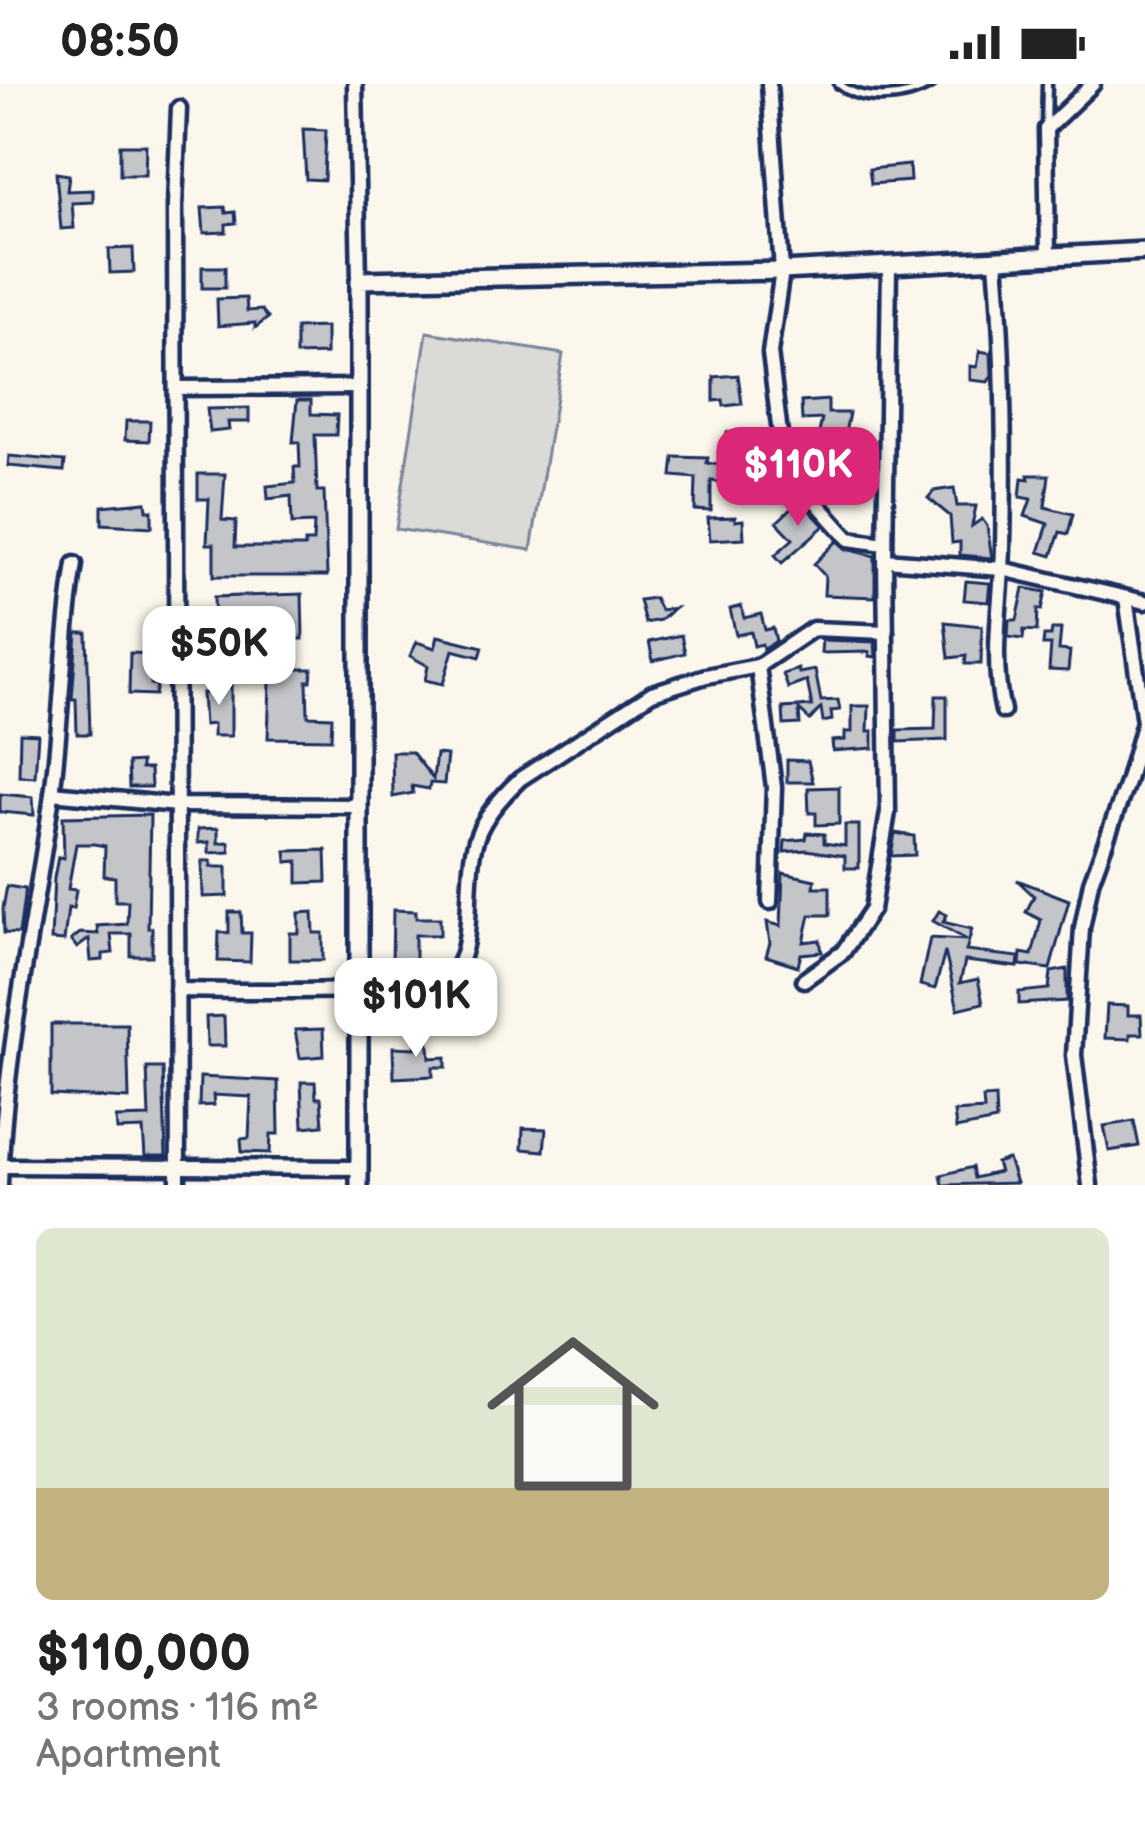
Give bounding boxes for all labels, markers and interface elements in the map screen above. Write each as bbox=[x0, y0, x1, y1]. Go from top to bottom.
text: 08:50 bbox=[60, 15, 180, 70]
pin: $110K bbox=[714, 427, 882, 529]
text: $110K bbox=[743, 442, 853, 489]
pin: $50K bbox=[148, 606, 290, 708]
text: $50K bbox=[169, 621, 269, 668]
pin: $101K bbox=[332, 958, 500, 1060]
text: $101K bbox=[361, 973, 471, 1020]
icon: home bbox=[465, 1306, 681, 1522]
text: $110,000 bbox=[36, 1624, 251, 1685]
text: 3 rooms · 116 m² bbox=[36, 1685, 319, 1732]
text: Apartment bbox=[36, 1732, 220, 1779]

